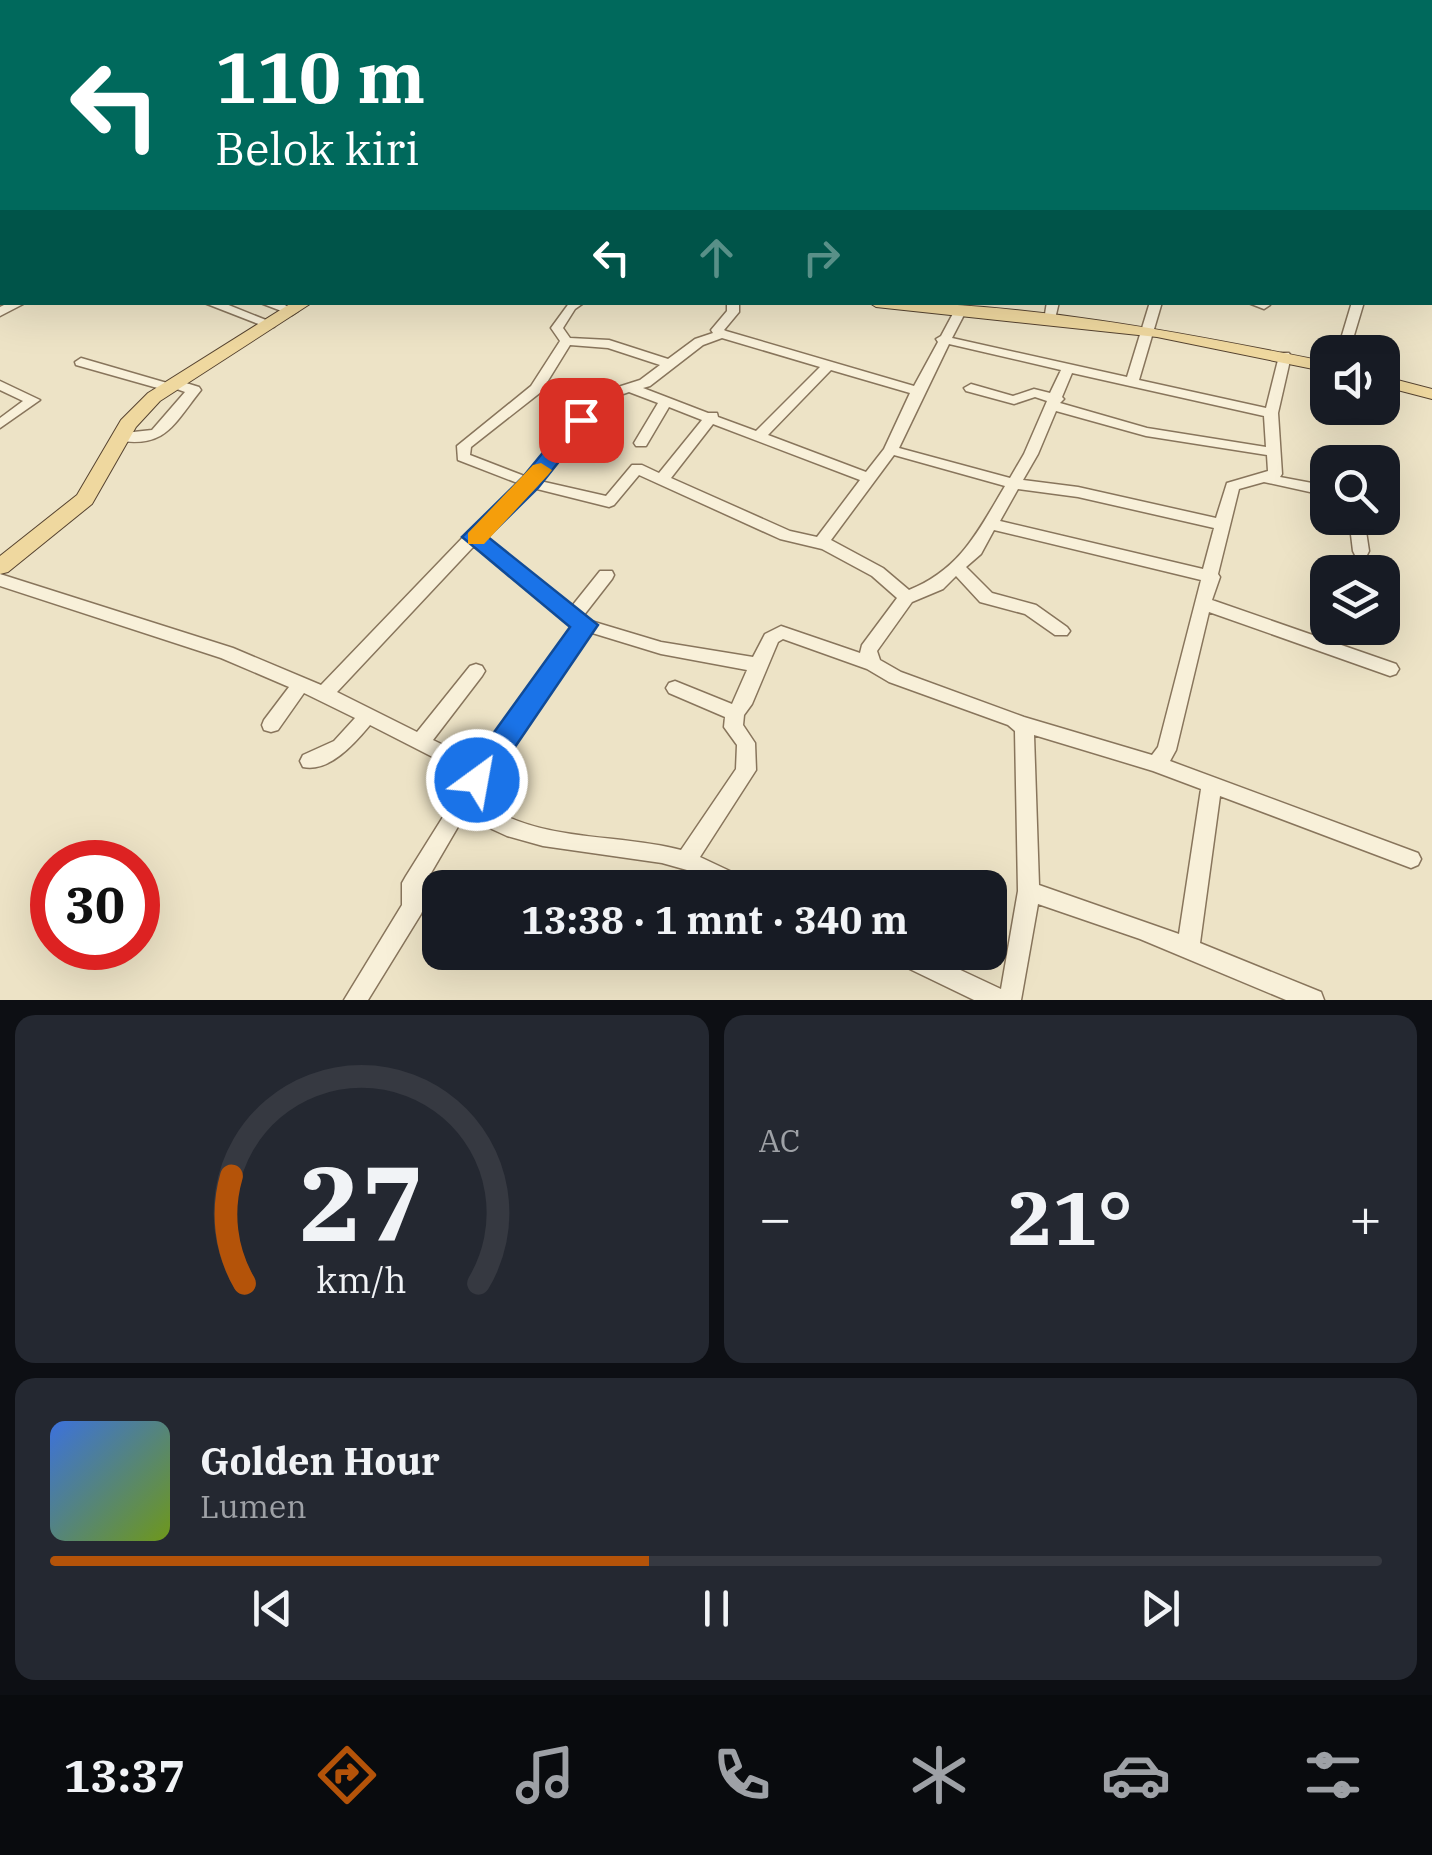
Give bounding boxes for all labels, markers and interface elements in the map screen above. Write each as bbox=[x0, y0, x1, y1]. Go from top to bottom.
text: 110 m bbox=[215, 31, 425, 122]
icon: left bbox=[50, 40, 180, 170]
text: Belok kiri bbox=[215, 119, 419, 177]
icon: left bbox=[584, 230, 639, 285]
icon: ahead bbox=[689, 230, 744, 285]
icon: right bbox=[794, 230, 849, 285]
map controls bbox=[1310, 335, 1400, 645]
button: sound bbox=[1310, 335, 1400, 425]
pin bbox=[539, 378, 624, 463]
icon: arrive bbox=[554, 393, 609, 448]
button: search bbox=[1310, 445, 1400, 535]
button: layers bbox=[1310, 555, 1400, 645]
position arrow bbox=[425, 728, 529, 832]
speed limit sign: 30 bbox=[30, 840, 160, 970]
text: 13:38 · 1 mnt · 340 m bbox=[521, 895, 908, 944]
text: AC bbox=[759, 1119, 800, 1161]
text: 27 bbox=[299, 1134, 424, 1270]
text: 21° bbox=[1008, 1168, 1133, 1266]
text: − bbox=[759, 1182, 792, 1253]
text: + bbox=[1349, 1182, 1382, 1253]
text: km/h bbox=[317, 1256, 407, 1303]
text: Golden Hour bbox=[200, 1436, 440, 1485]
text: Lumen bbox=[200, 1485, 307, 1527]
icon: previous bbox=[245, 1581, 300, 1636]
icon: pause bbox=[689, 1581, 744, 1636]
icon: next bbox=[1133, 1581, 1188, 1636]
icon: directions bbox=[312, 1740, 382, 1810]
icon: music bbox=[510, 1740, 580, 1810]
icon: phone bbox=[707, 1740, 777, 1810]
icon: climate bbox=[904, 1740, 974, 1810]
icon: car bbox=[1101, 1740, 1171, 1810]
icon: filters bbox=[1298, 1740, 1368, 1810]
text: 13:37 bbox=[64, 1746, 185, 1804]

